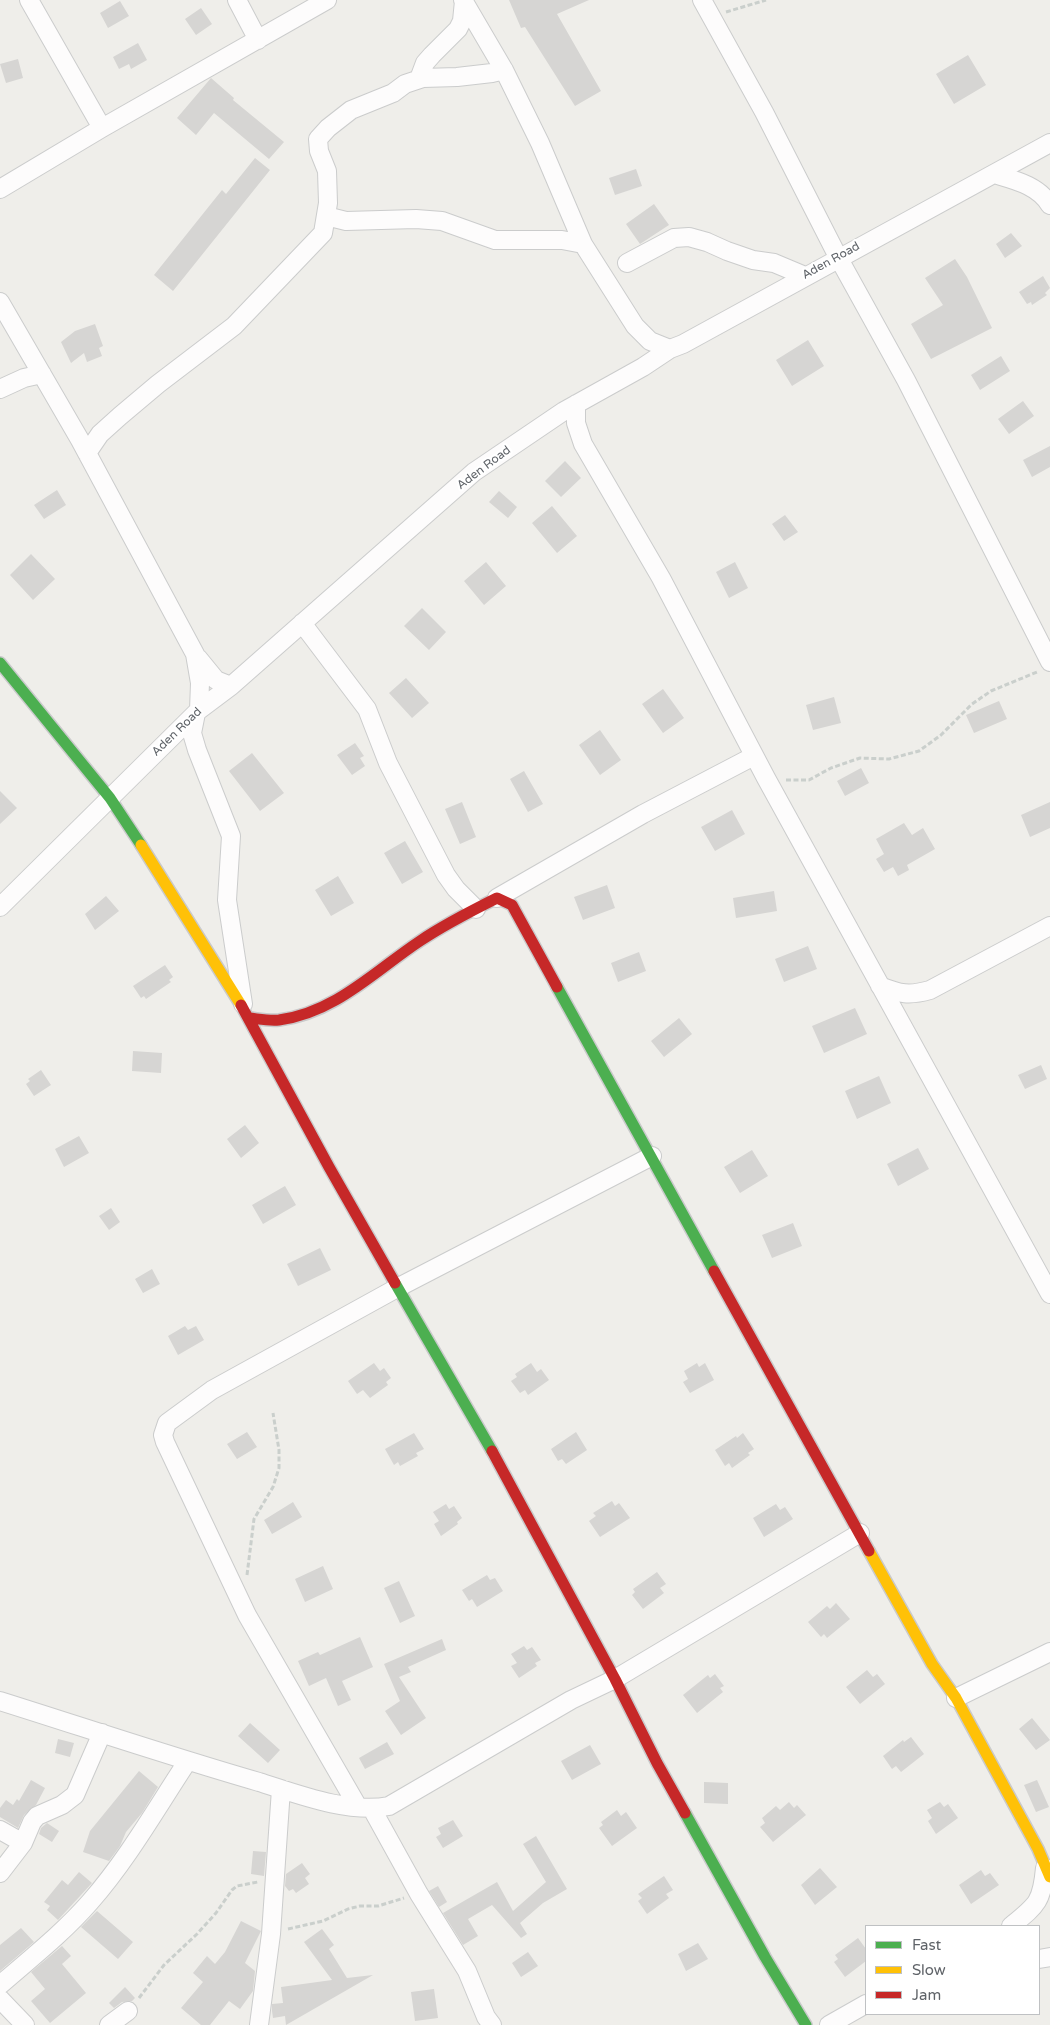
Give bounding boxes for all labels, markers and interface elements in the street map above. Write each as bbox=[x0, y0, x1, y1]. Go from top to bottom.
street label: Aden Road bbox=[800, 239, 862, 283]
street label: Aden Road bbox=[454, 443, 514, 493]
street label: Aden Road bbox=[149, 705, 205, 759]
legend bbox=[865, 1925, 1040, 2015]
text: Fast bbox=[912, 1936, 941, 1954]
text: Slow bbox=[912, 1961, 946, 1979]
text: Jam bbox=[912, 1986, 941, 2004]

